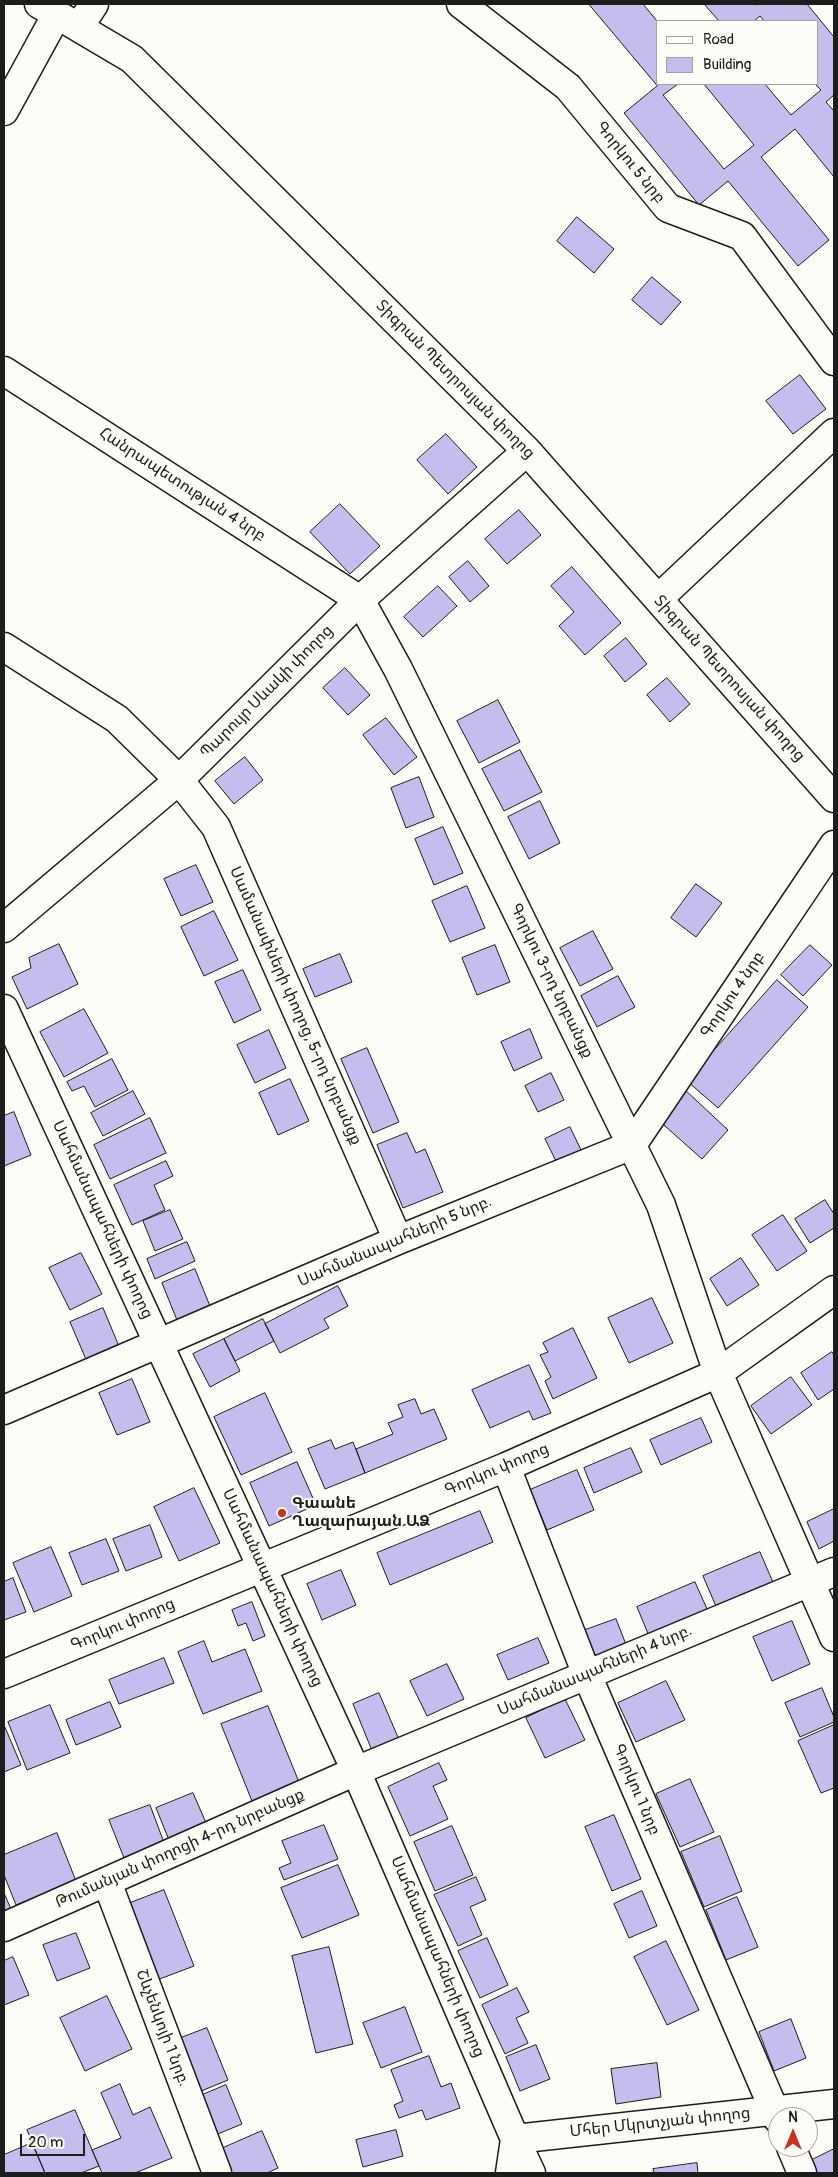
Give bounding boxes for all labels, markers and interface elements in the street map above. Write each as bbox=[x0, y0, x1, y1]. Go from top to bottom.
legend bbox=[656, 20, 818, 85]
text: Road bbox=[703, 30, 734, 49]
text: Building bbox=[703, 55, 751, 74]
street label: Գորկու 5 նրբ bbox=[591, 118, 669, 208]
street label: Տիգրան Պետրոսյան փողոց bbox=[372, 297, 538, 463]
street label: Հանրապետության 4 նրբ bbox=[95, 424, 269, 546]
street label: Տիգրան Պետրոսյան փողոց bbox=[649, 592, 809, 766]
street label: Պարույր Սևակի փողոց bbox=[196, 621, 338, 763]
street label: Սամանափների փողոց, 5-րդ նրբանցք bbox=[225, 864, 365, 1148]
street label: Գորկու 3-րդ նրբանցք bbox=[505, 900, 597, 1062]
street label: Գորկու 4 նրբ bbox=[697, 948, 769, 1042]
street label: Սահմանապահների փողոց bbox=[47, 1118, 157, 1322]
street label: Սահմանապահների 5 նրբ. bbox=[295, 1192, 495, 1292]
street label: Գորկու փողոց bbox=[442, 1439, 552, 1501]
street label: Սահմանապահների փողոց bbox=[217, 1486, 327, 1690]
place label: Գաանե Ղազարայան ԱՁ bbox=[292, 1494, 430, 1532]
marker: Գաանե Ղազարայան ԱՁ bbox=[276, 1507, 288, 1519]
street label: Գորկու փողոց bbox=[68, 1594, 178, 1656]
street label: Սահմանապահների 4 նրբ. bbox=[495, 1621, 695, 1721]
street label: Գորկու 1 նրբ bbox=[608, 1742, 664, 1838]
street label: Թումանյան փողոցի 4-րդ նրբանցք bbox=[52, 1785, 308, 1913]
street label: Սահմանապահների փողոց bbox=[386, 1853, 488, 2061]
street label: Շևչենկոյի 1 նրբ. bbox=[131, 1967, 193, 2089]
street label: Մհեր Մկրտչյան փողոց bbox=[569, 2104, 751, 2142]
north arrow bbox=[768, 2107, 818, 2157]
text: N bbox=[788, 2109, 798, 2126]
scale bar bbox=[22, 2124, 88, 2156]
text: 20 m bbox=[28, 2133, 63, 2152]

